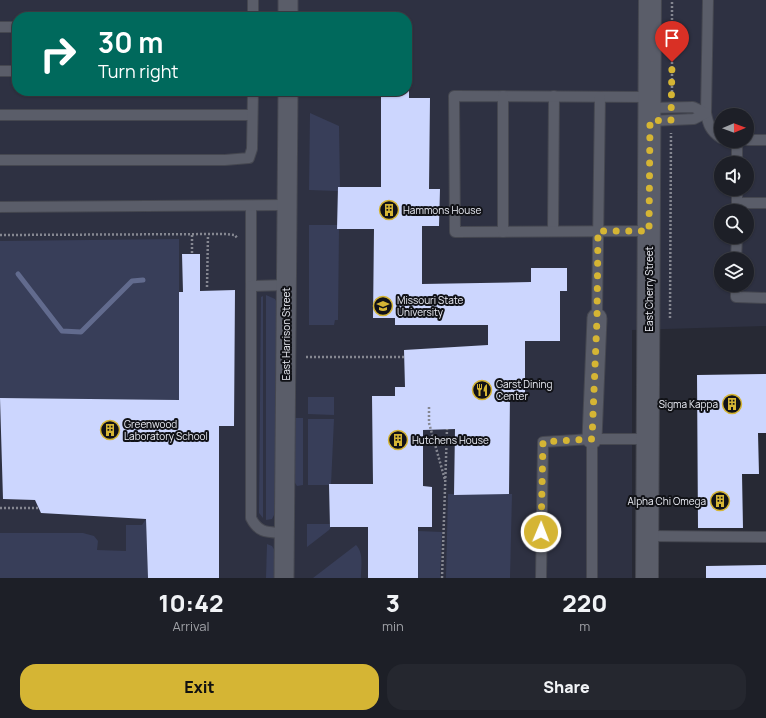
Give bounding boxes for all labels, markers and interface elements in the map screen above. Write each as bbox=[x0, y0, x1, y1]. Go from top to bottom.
pin bbox=[655, 21, 689, 62]
text: 30 m bbox=[98, 23, 163, 61]
icon: arrive bbox=[661, 27, 683, 49]
icon: right bbox=[32, 28, 84, 80]
text: Turn right bbox=[98, 59, 179, 83]
north arrow bbox=[714, 108, 754, 148]
map controls bbox=[714, 108, 754, 292]
button: sound bbox=[714, 156, 754, 196]
building icon: Hammons House bbox=[378, 199, 400, 221]
place label: Hammons House bbox=[403, 203, 481, 217]
button: search bbox=[714, 204, 754, 244]
street label: East Cherry Street bbox=[642, 246, 656, 332]
button: layers bbox=[714, 252, 754, 292]
street label: East Harrison Street bbox=[279, 288, 293, 380]
place label: Missouri State University bbox=[397, 293, 464, 319]
school or university icon: Missouri State University bbox=[372, 295, 394, 317]
place label: Garst Dining Center bbox=[496, 377, 553, 403]
restaurant icon: Garst Dining Center bbox=[471, 379, 493, 401]
building icon: Sigma Kappa bbox=[721, 393, 743, 415]
place label: Sigma Kappa bbox=[659, 397, 718, 411]
place label: Greenwood Laboratory School bbox=[124, 417, 208, 443]
building icon: Greenwood Laboratory School bbox=[99, 419, 121, 441]
building icon: Hutchens House bbox=[387, 429, 409, 451]
place label: Hutchens House bbox=[412, 433, 489, 447]
building icon: Alpha Chi Omega bbox=[709, 490, 731, 512]
place label: Alpha Chi Omega bbox=[627, 494, 706, 508]
position arrow bbox=[520, 511, 562, 553]
text: 10:42 bbox=[159, 586, 223, 619]
text: 3 bbox=[386, 586, 400, 619]
text: 220 bbox=[562, 586, 607, 619]
text: Arrival bbox=[172, 617, 210, 635]
text: min bbox=[382, 617, 404, 635]
text: m bbox=[579, 617, 590, 635]
button: Exit bbox=[20, 664, 379, 710]
button: Share bbox=[387, 664, 746, 710]

